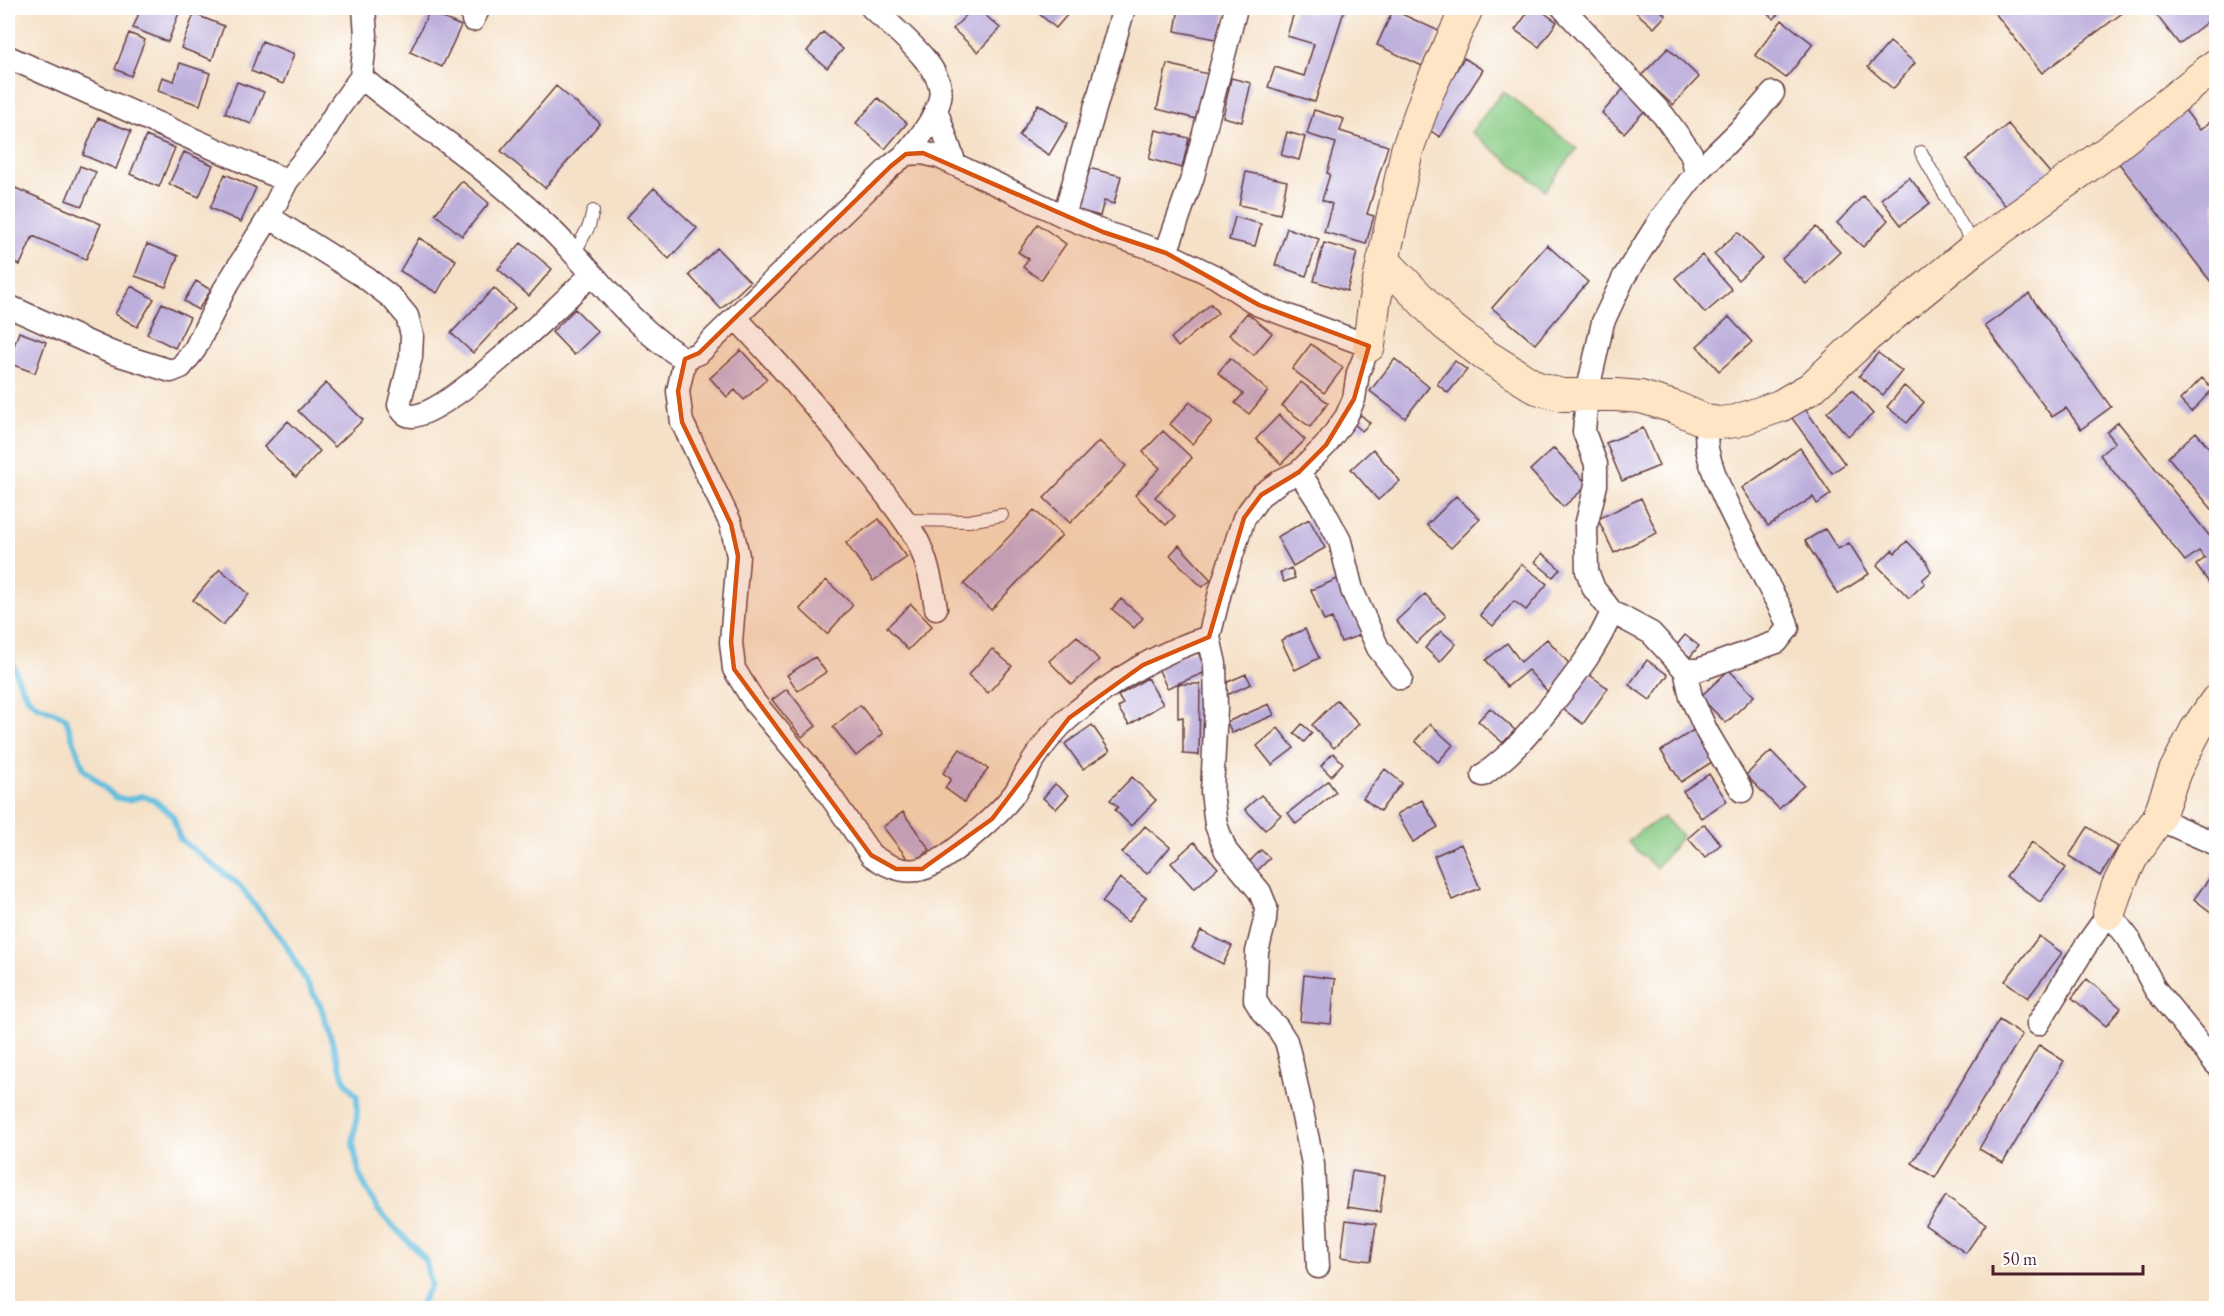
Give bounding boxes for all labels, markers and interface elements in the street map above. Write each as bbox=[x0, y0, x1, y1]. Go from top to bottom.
scale bar bbox=[1993, 1238, 2143, 1276]
text: 50 m bbox=[2002, 1247, 2037, 1270]

